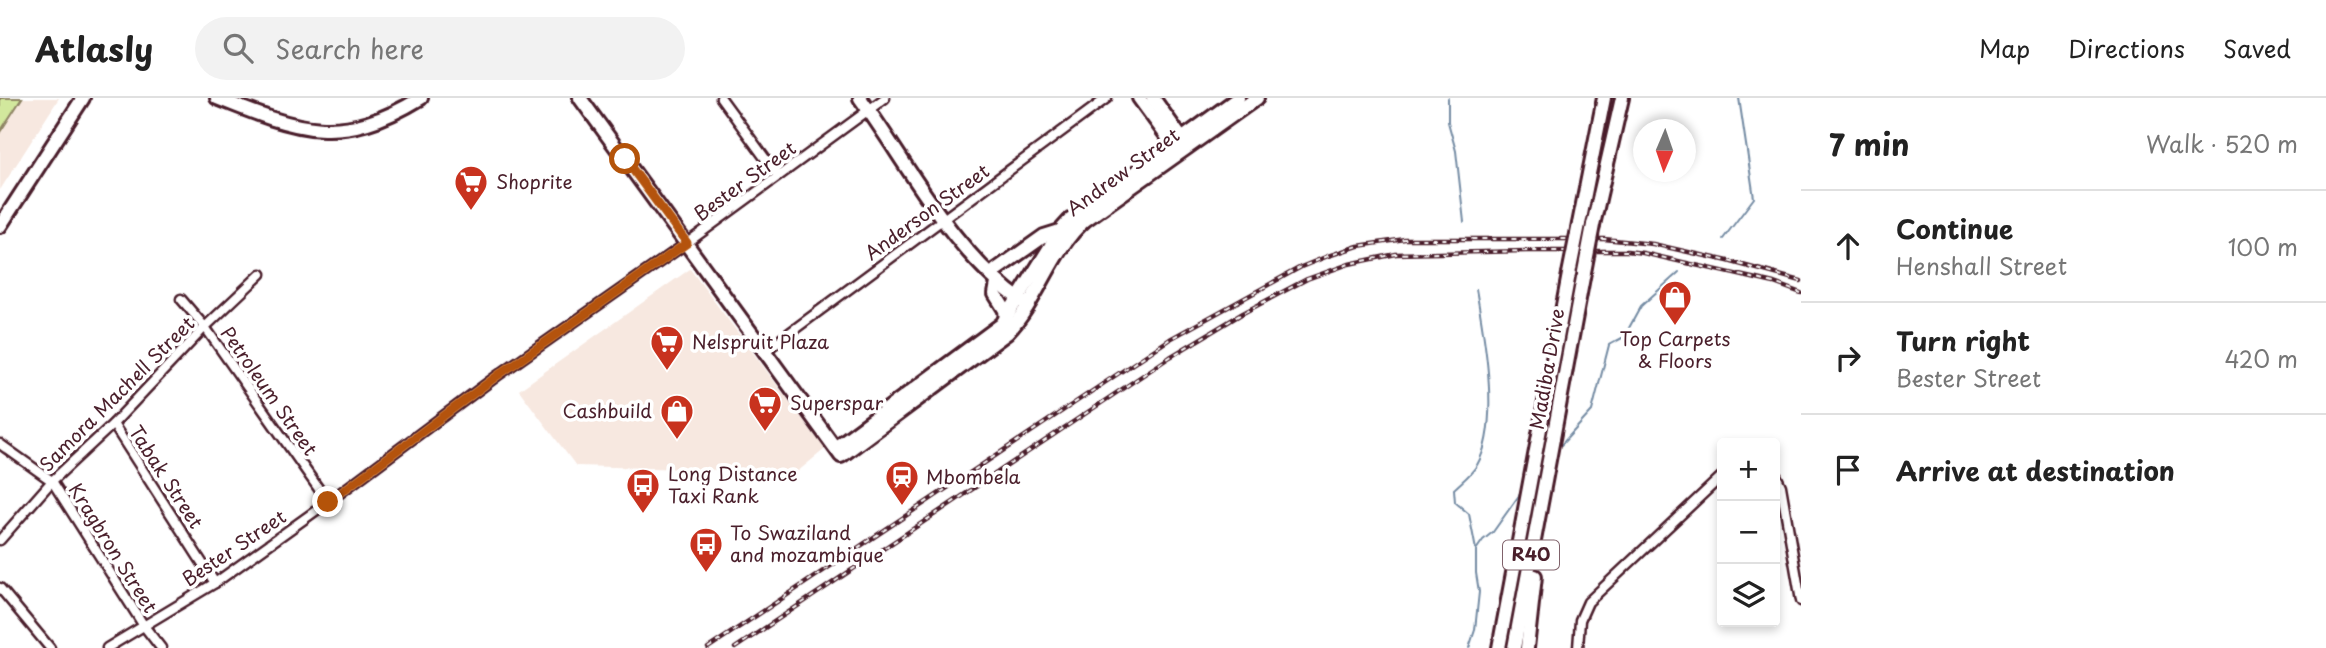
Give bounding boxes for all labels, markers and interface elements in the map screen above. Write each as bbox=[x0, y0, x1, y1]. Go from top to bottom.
search box bbox=[195, 17, 685, 80]
text: Atlasly bbox=[35, 23, 153, 73]
icon: search bbox=[219, 29, 257, 67]
text: Search here bbox=[275, 29, 424, 68]
text: Map bbox=[1979, 30, 2030, 66]
text: Directions bbox=[2068, 30, 2185, 66]
text: Saved bbox=[2223, 30, 2291, 66]
north arrow bbox=[1633, 119, 1696, 182]
street label: Andrew Street bbox=[1060, 120, 1185, 222]
text: 7 min bbox=[1829, 121, 1910, 166]
text: Walk · 520 m bbox=[2146, 126, 2298, 161]
street label: Bester Street bbox=[688, 134, 801, 227]
route start bbox=[609, 143, 640, 174]
street label: Anderson Street bbox=[858, 156, 995, 266]
supermarket icon: Shoprite bbox=[452, 163, 490, 212]
place label: Shoprite bbox=[496, 167, 573, 195]
text: Continue bbox=[1896, 209, 2013, 248]
icon: ahead bbox=[1829, 227, 1867, 265]
text: 100 m bbox=[2228, 229, 2298, 264]
text: Henshall Street bbox=[1896, 248, 2067, 283]
shop icon: Top Carpets & Floors bbox=[1656, 278, 1694, 327]
street label: Madiba Drive bbox=[1522, 306, 1570, 432]
street label: Samora Machell Street bbox=[32, 309, 200, 477]
street label: Petroleum Street bbox=[215, 320, 325, 461]
text: Turn right bbox=[1896, 321, 2030, 360]
supermarket icon: Nelspruit Plaza bbox=[648, 323, 686, 372]
place label: Top Carpets & Floors bbox=[1619, 324, 1731, 374]
place label: Nelspruit Plaza bbox=[692, 327, 829, 355]
icon: right bbox=[1829, 339, 1867, 377]
text: 420 m bbox=[2224, 341, 2298, 376]
text: Bester Street bbox=[1896, 360, 2041, 395]
supermarket icon: Superspar bbox=[746, 384, 784, 433]
place label: Superspar bbox=[790, 388, 883, 416]
shop icon: Cashbuild bbox=[658, 392, 696, 441]
place label: Cashbuild bbox=[563, 396, 652, 424]
street label: Tabak Street bbox=[123, 419, 211, 534]
map controls bbox=[1717, 438, 1780, 627]
button: + bbox=[1717, 438, 1780, 501]
icon: arrive bbox=[1829, 451, 1867, 489]
text: Arrive at destination bbox=[1896, 451, 2175, 490]
station icon: Mbombela bbox=[883, 458, 921, 507]
place label: Long Distance Taxi Rank bbox=[668, 459, 798, 509]
place label: Mbombela bbox=[926, 462, 1021, 490]
bus stop icon: Long Distance Taxi Rank bbox=[624, 466, 662, 515]
street label: Kragbron Street bbox=[63, 477, 165, 618]
route end bbox=[312, 486, 343, 517]
button: − bbox=[1717, 501, 1780, 564]
street label: Bester Street bbox=[176, 502, 291, 592]
place label: To Swaziland and mozambique bbox=[730, 518, 884, 568]
bus stop icon: To Swaziland and mozambique bbox=[687, 525, 725, 574]
road number: R40 bbox=[1503, 541, 1559, 570]
button: layers bbox=[1717, 564, 1780, 627]

